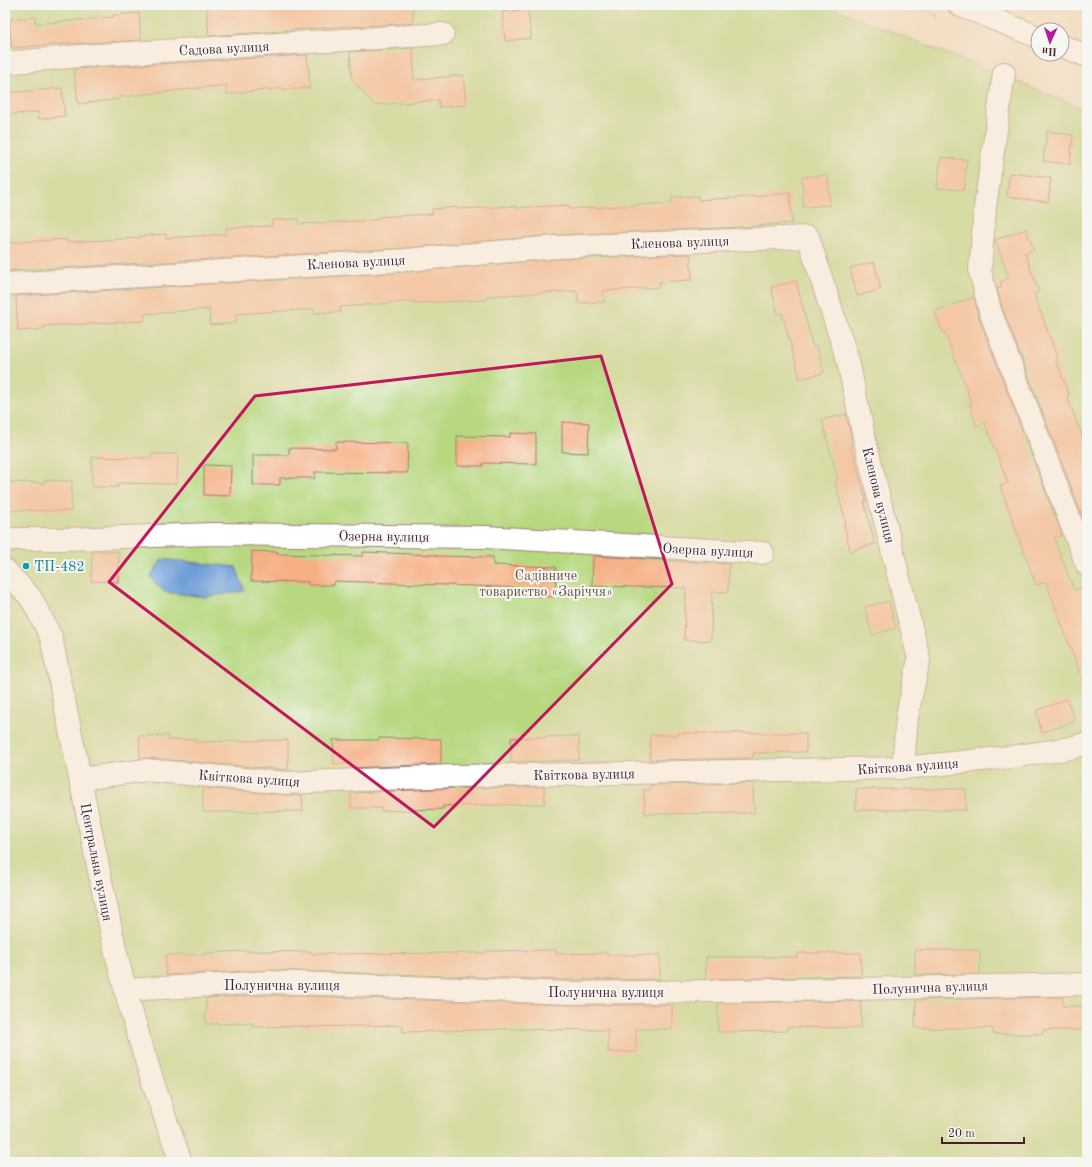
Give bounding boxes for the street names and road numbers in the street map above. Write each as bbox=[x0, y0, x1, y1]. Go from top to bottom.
street label: Садова вулиця bbox=[178, 40, 270, 58]
street label: Кленова вулиця bbox=[630, 234, 730, 252]
street label: Кленова вулиця bbox=[306, 253, 406, 273]
street label: Кленова вулиця bbox=[859, 446, 897, 545]
street label: Озерна вулиця bbox=[338, 529, 430, 545]
street label: Озерна вулиця bbox=[662, 542, 754, 560]
street label: Квіткова вулиця bbox=[857, 756, 959, 778]
street label: Квіткова вулиця bbox=[533, 767, 635, 783]
street label: Квіткова вулиця bbox=[198, 768, 300, 790]
street label: Центральна вулиця bbox=[78, 802, 114, 923]
street label: Полунична вулиця bbox=[224, 979, 340, 993]
street label: Полунична вулиця bbox=[872, 979, 988, 997]
street label: Полунична вулиця bbox=[548, 986, 664, 1000]

